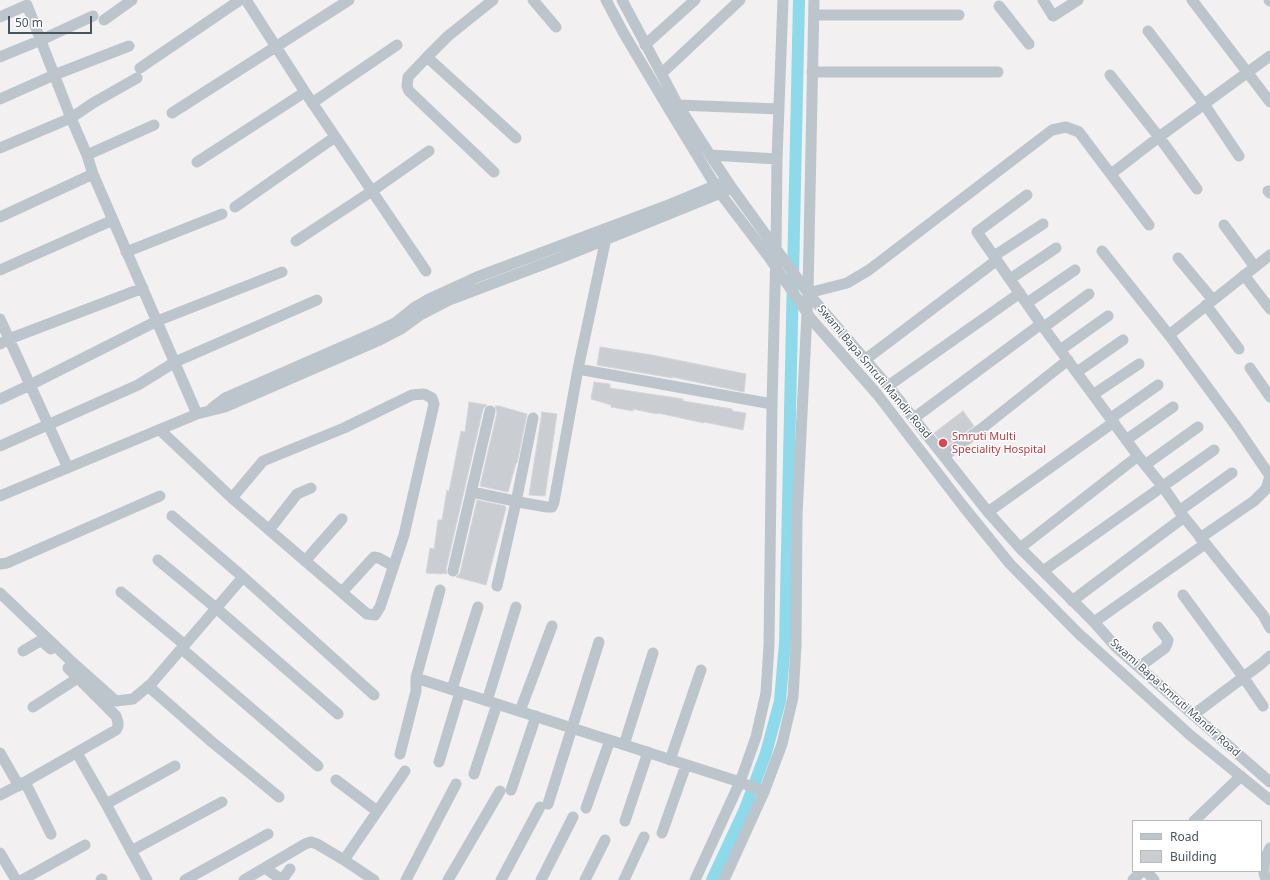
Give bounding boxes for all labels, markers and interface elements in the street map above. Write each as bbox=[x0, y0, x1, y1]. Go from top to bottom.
scale bar bbox=[10, 8, 94, 34]
text: 50 m bbox=[15, 14, 43, 31]
street label: Swami Bapa Smruti Mandir Road bbox=[814, 303, 934, 441]
place label: Smruti Multi Speciality Hospital bbox=[952, 430, 1046, 456]
marker: Smruti Multi Speciality Hospital bbox=[937, 437, 949, 449]
street label: Swami Bapa Smruti Mandir Road bbox=[1108, 636, 1242, 760]
legend bbox=[1132, 820, 1262, 872]
text: Road bbox=[1170, 828, 1199, 845]
text: Building bbox=[1170, 848, 1217, 865]

